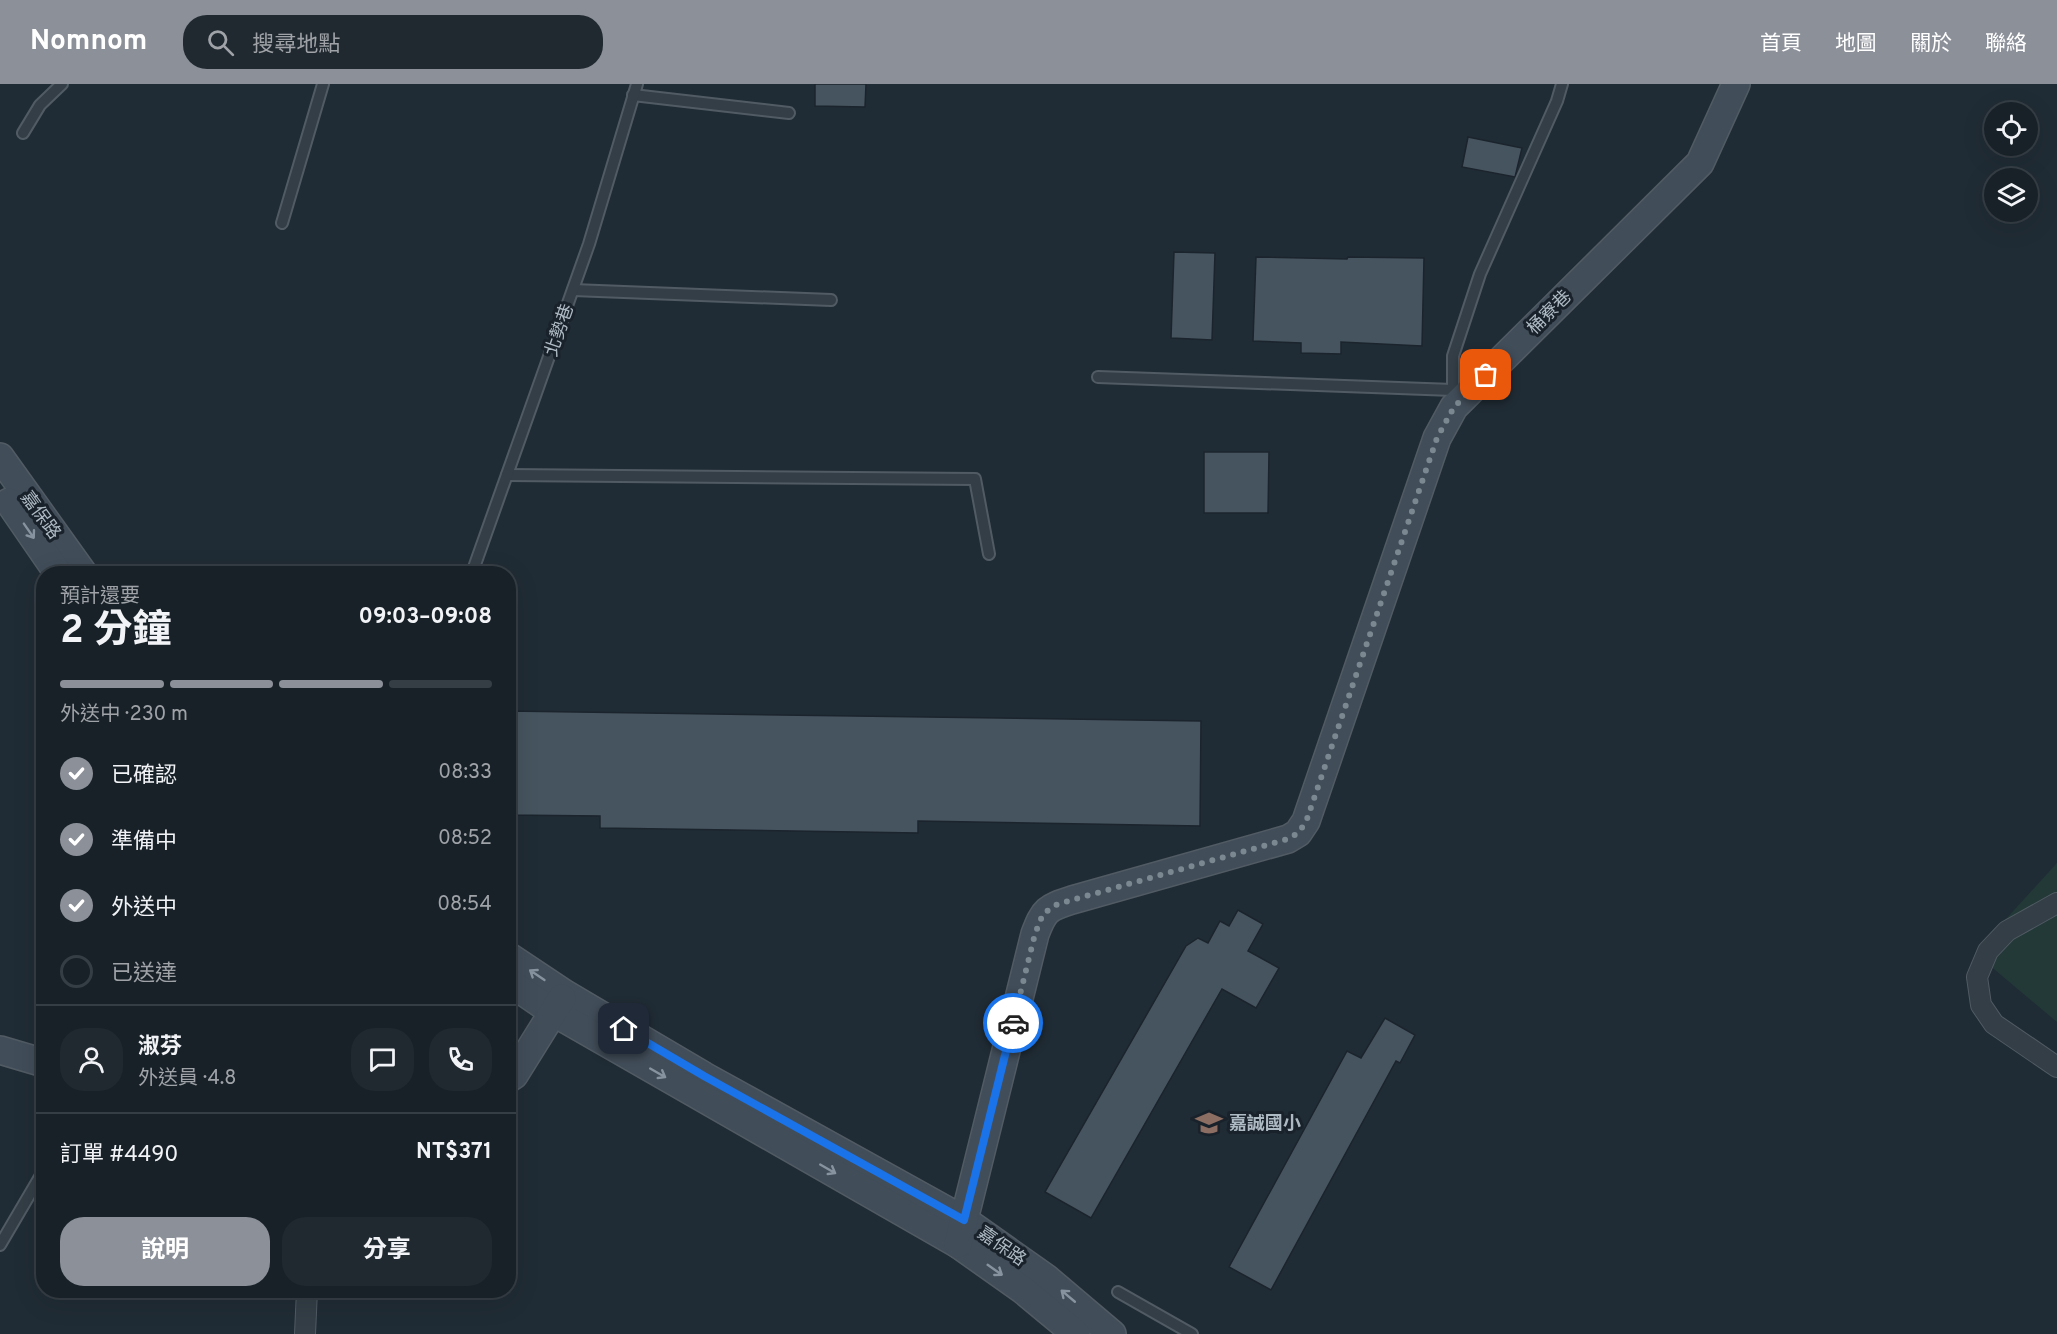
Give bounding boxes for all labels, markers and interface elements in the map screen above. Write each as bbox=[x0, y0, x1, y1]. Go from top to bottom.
search box bbox=[183, 15, 603, 69]
text: Nomnom bbox=[30, 24, 147, 60]
icon: search bbox=[204, 26, 237, 59]
text: 首頁 bbox=[1760, 31, 1802, 58]
text: 地圖 bbox=[1835, 31, 1877, 58]
text: 關於 bbox=[1910, 31, 1952, 58]
text: 聯絡 bbox=[1985, 31, 2027, 58]
text: 搜尋地點 bbox=[252, 32, 340, 59]
map controls bbox=[1984, 102, 2038, 222]
button: locate bbox=[1984, 102, 2038, 156]
button: layers bbox=[1984, 168, 2038, 222]
street label: 桶寮巷 bbox=[1523, 286, 1577, 340]
street label: 北勢巷 bbox=[541, 301, 580, 360]
pin bbox=[1460, 349, 1511, 400]
icon: bag bbox=[1469, 358, 1502, 391]
street label: 嘉保路 bbox=[15, 487, 65, 544]
one-way arrow bbox=[23, 522, 35, 539]
text: 預計還要 bbox=[60, 584, 140, 610]
text: 09:03–09:08 bbox=[358, 604, 492, 631]
text: 2 分鐘 bbox=[60, 608, 172, 657]
text: 外送中 · 230 m bbox=[60, 702, 188, 728]
icon: check bbox=[60, 757, 93, 790]
text: 08:33 bbox=[438, 760, 492, 786]
text: 已確認 bbox=[111, 763, 177, 790]
icon: check bbox=[60, 823, 93, 856]
text: 08:52 bbox=[438, 826, 492, 852]
text: 準備中 bbox=[111, 829, 177, 856]
icon: check bbox=[60, 889, 93, 922]
text: 08:54 bbox=[437, 892, 492, 918]
text: 外送中 bbox=[111, 895, 177, 922]
text: 已送達 bbox=[111, 961, 177, 988]
one-way arrow bbox=[529, 969, 545, 981]
courier bbox=[983, 993, 1043, 1053]
pin bbox=[598, 1003, 649, 1054]
icon: car bbox=[997, 1007, 1030, 1040]
icon: home bbox=[607, 1012, 640, 1045]
button: person bbox=[60, 1028, 123, 1091]
button: chat bbox=[351, 1028, 414, 1091]
button: phone bbox=[429, 1028, 492, 1091]
text: 淑芬 bbox=[138, 1034, 182, 1061]
text: 外送員 · 4.8 bbox=[138, 1066, 237, 1092]
one-way arrow bbox=[649, 1068, 666, 1080]
school or university icon: 嘉誠國小 bbox=[1194, 1108, 1224, 1138]
place label: 嘉誠國小 bbox=[1229, 1113, 1301, 1136]
text: NT$371 bbox=[416, 1139, 492, 1166]
text: 訂單 #4490 bbox=[60, 1142, 178, 1169]
one-way arrow bbox=[819, 1163, 836, 1175]
button: 說明 bbox=[60, 1217, 270, 1286]
button: 分享 bbox=[282, 1217, 492, 1286]
street label: 嘉保路 bbox=[972, 1222, 1030, 1272]
one-way arrow bbox=[986, 1264, 1002, 1276]
one-way arrow bbox=[1061, 1289, 1076, 1303]

